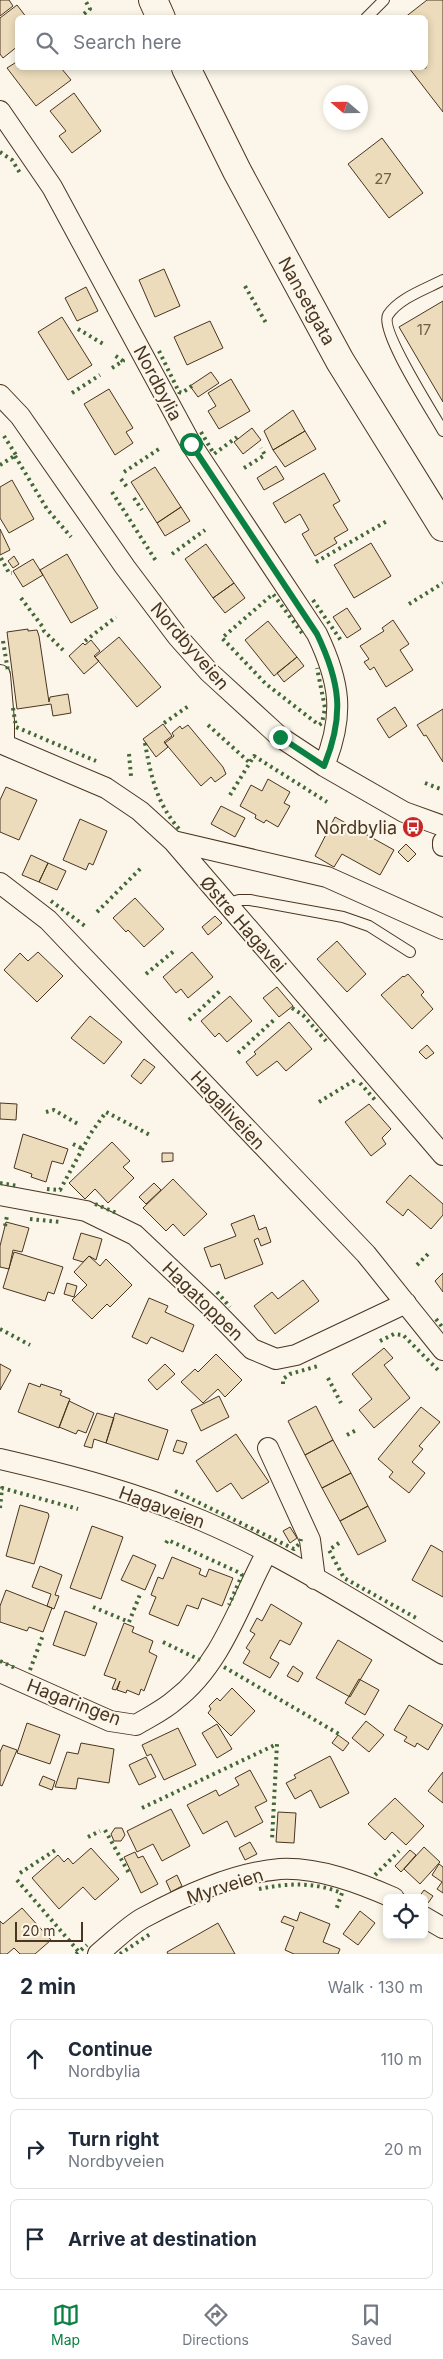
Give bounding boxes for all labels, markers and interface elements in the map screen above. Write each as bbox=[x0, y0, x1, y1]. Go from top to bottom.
search box bbox=[15, 15, 428, 70]
icon: search bbox=[33, 29, 61, 57]
text: Search here bbox=[73, 31, 182, 54]
north arrow bbox=[323, 85, 368, 130]
house number: 27 bbox=[374, 169, 392, 188]
street label: Nansetgata bbox=[274, 253, 340, 349]
house number: 17 bbox=[417, 320, 431, 339]
street label: Nordbylia bbox=[130, 342, 186, 424]
route start bbox=[180, 433, 203, 456]
street label: Nordbyveien bbox=[147, 598, 233, 694]
route end bbox=[269, 726, 292, 749]
bus stop icon: Nordbylia bbox=[401, 815, 425, 839]
place label: Nordbylia bbox=[315, 817, 397, 838]
street label: Østre Hagavei bbox=[196, 872, 290, 976]
street label: Hagaliveien bbox=[187, 1067, 269, 1153]
street label: Hagatoppen bbox=[158, 1257, 248, 1345]
street label: Hagaveien bbox=[116, 1482, 208, 1532]
street label: Hagaringen bbox=[24, 1674, 124, 1730]
street label: Myrveien bbox=[184, 1864, 266, 1908]
map controls bbox=[383, 1894, 428, 1939]
button: locate bbox=[383, 1894, 428, 1939]
scale bar bbox=[15, 1919, 82, 1942]
text: 20 m bbox=[22, 1922, 56, 1939]
text: 2 min bbox=[20, 1974, 76, 1999]
text: Walk · 130 m bbox=[328, 1977, 423, 1997]
text: Continue bbox=[68, 2038, 153, 2061]
icon: ahead bbox=[21, 2045, 49, 2073]
text: 110 m bbox=[380, 2049, 422, 2069]
text: Nordbylia bbox=[68, 2061, 141, 2081]
text: Turn right bbox=[68, 2128, 159, 2151]
icon: right bbox=[21, 2135, 49, 2163]
text: 20 m bbox=[384, 2139, 422, 2159]
text: Nordbyveien bbox=[68, 2151, 164, 2171]
icon: arrive bbox=[21, 2225, 49, 2253]
text: Arrive at destination bbox=[68, 2228, 257, 2251]
tab: Map bbox=[51, 2301, 80, 2348]
tab: Directions bbox=[182, 2301, 249, 2348]
tab: Saved bbox=[351, 2301, 392, 2348]

